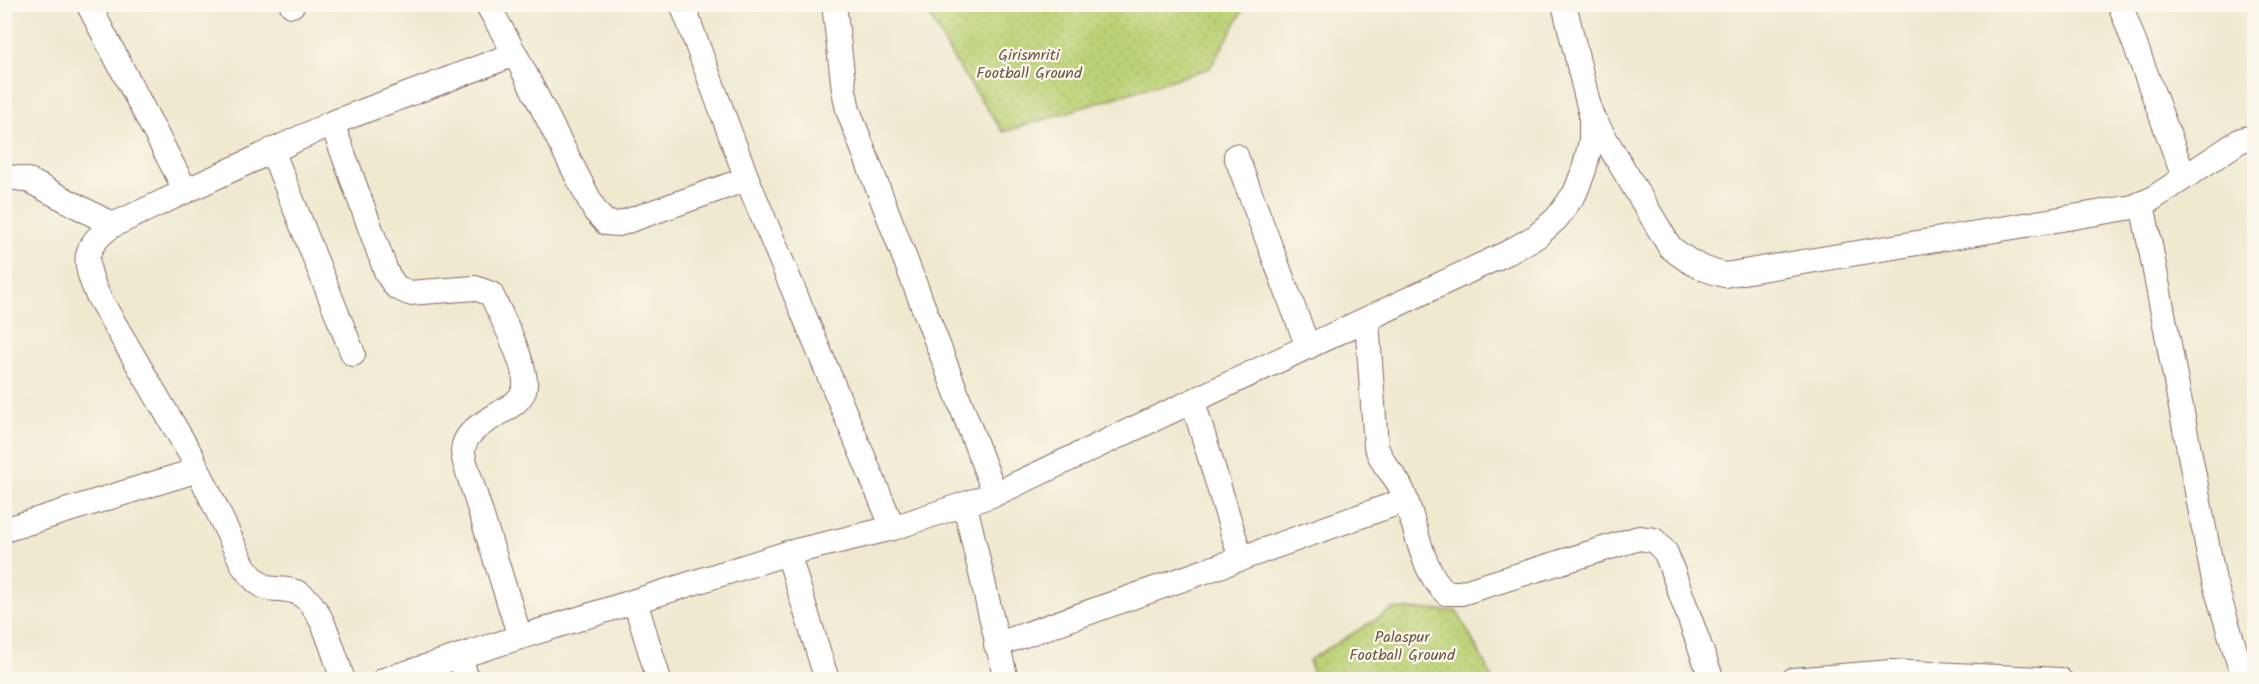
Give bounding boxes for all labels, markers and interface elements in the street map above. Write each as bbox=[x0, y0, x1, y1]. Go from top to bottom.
park label: Girismriti Football Ground bbox=[976, 43, 1083, 86]
park label: Palaspur Football Ground bbox=[1349, 625, 1456, 668]

